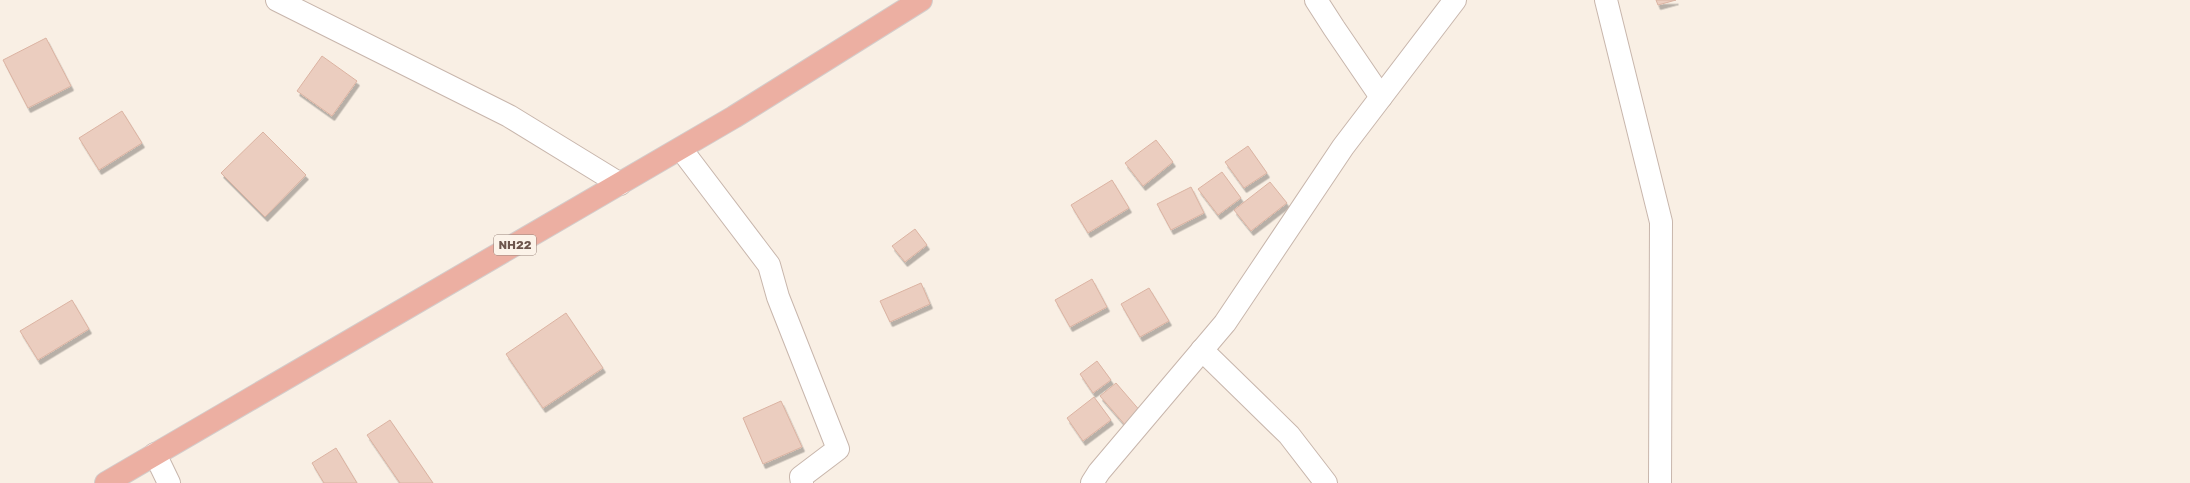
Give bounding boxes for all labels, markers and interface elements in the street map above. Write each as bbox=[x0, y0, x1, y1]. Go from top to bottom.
road number: NH22 bbox=[494, 235, 536, 255]

